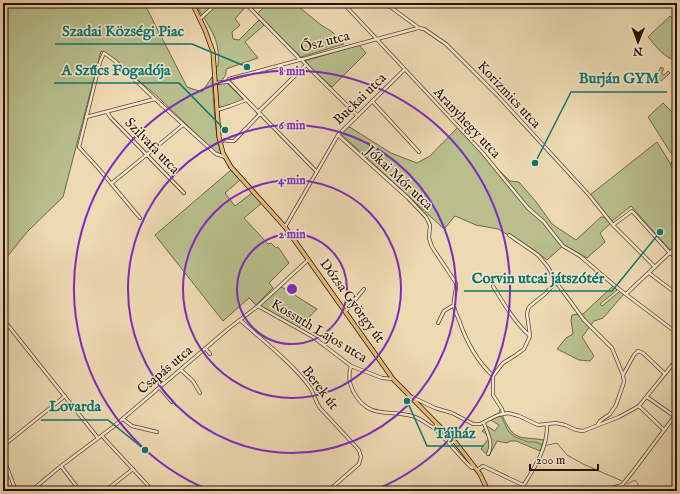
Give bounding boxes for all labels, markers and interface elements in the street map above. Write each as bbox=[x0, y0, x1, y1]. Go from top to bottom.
callout: Szadai Községi Piac bbox=[55, 17, 192, 44]
text: Szadai Községi Piac bbox=[62, 22, 185, 41]
north arrow bbox=[618, 22, 658, 62]
street label: Ősz utca bbox=[298, 26, 352, 57]
text: N bbox=[632, 44, 644, 58]
callout: A Szűcs Fogadója bbox=[54, 56, 179, 83]
street label: Korizmics utca bbox=[473, 58, 545, 133]
text: A Szűcs Fogadója bbox=[61, 61, 171, 80]
text: 8 min bbox=[279, 64, 306, 79]
callout: Burján GYM bbox=[571, 65, 667, 92]
street label: Buckai utca bbox=[330, 69, 391, 129]
text: Burján GYM bbox=[579, 69, 659, 88]
street label: Aranyhegy utca bbox=[429, 83, 505, 163]
street label: Szilvafa utca bbox=[121, 114, 184, 179]
text: 6 min bbox=[279, 118, 306, 133]
street label: Jókai Mór utca bbox=[360, 141, 437, 215]
text: 4 min bbox=[278, 173, 306, 188]
text: 2 min bbox=[278, 227, 306, 242]
street label: Dózsa György út bbox=[315, 255, 389, 347]
callout: Corvin utcai játszótér bbox=[464, 264, 612, 291]
text: Corvin utcai játszótér bbox=[472, 269, 605, 288]
centre of rings bbox=[285, 282, 299, 296]
street label: Kossuth Lajos utca bbox=[268, 295, 371, 367]
street label: Csapás utca bbox=[134, 341, 197, 398]
street label: Berek út bbox=[298, 363, 342, 413]
callout: Lovarda bbox=[41, 393, 108, 420]
text: Lovarda bbox=[49, 397, 101, 416]
callout: Tájház bbox=[427, 419, 484, 446]
text: Tájház bbox=[433, 424, 476, 443]
scale bar bbox=[530, 446, 598, 472]
text: 200 m bbox=[536, 453, 565, 468]

